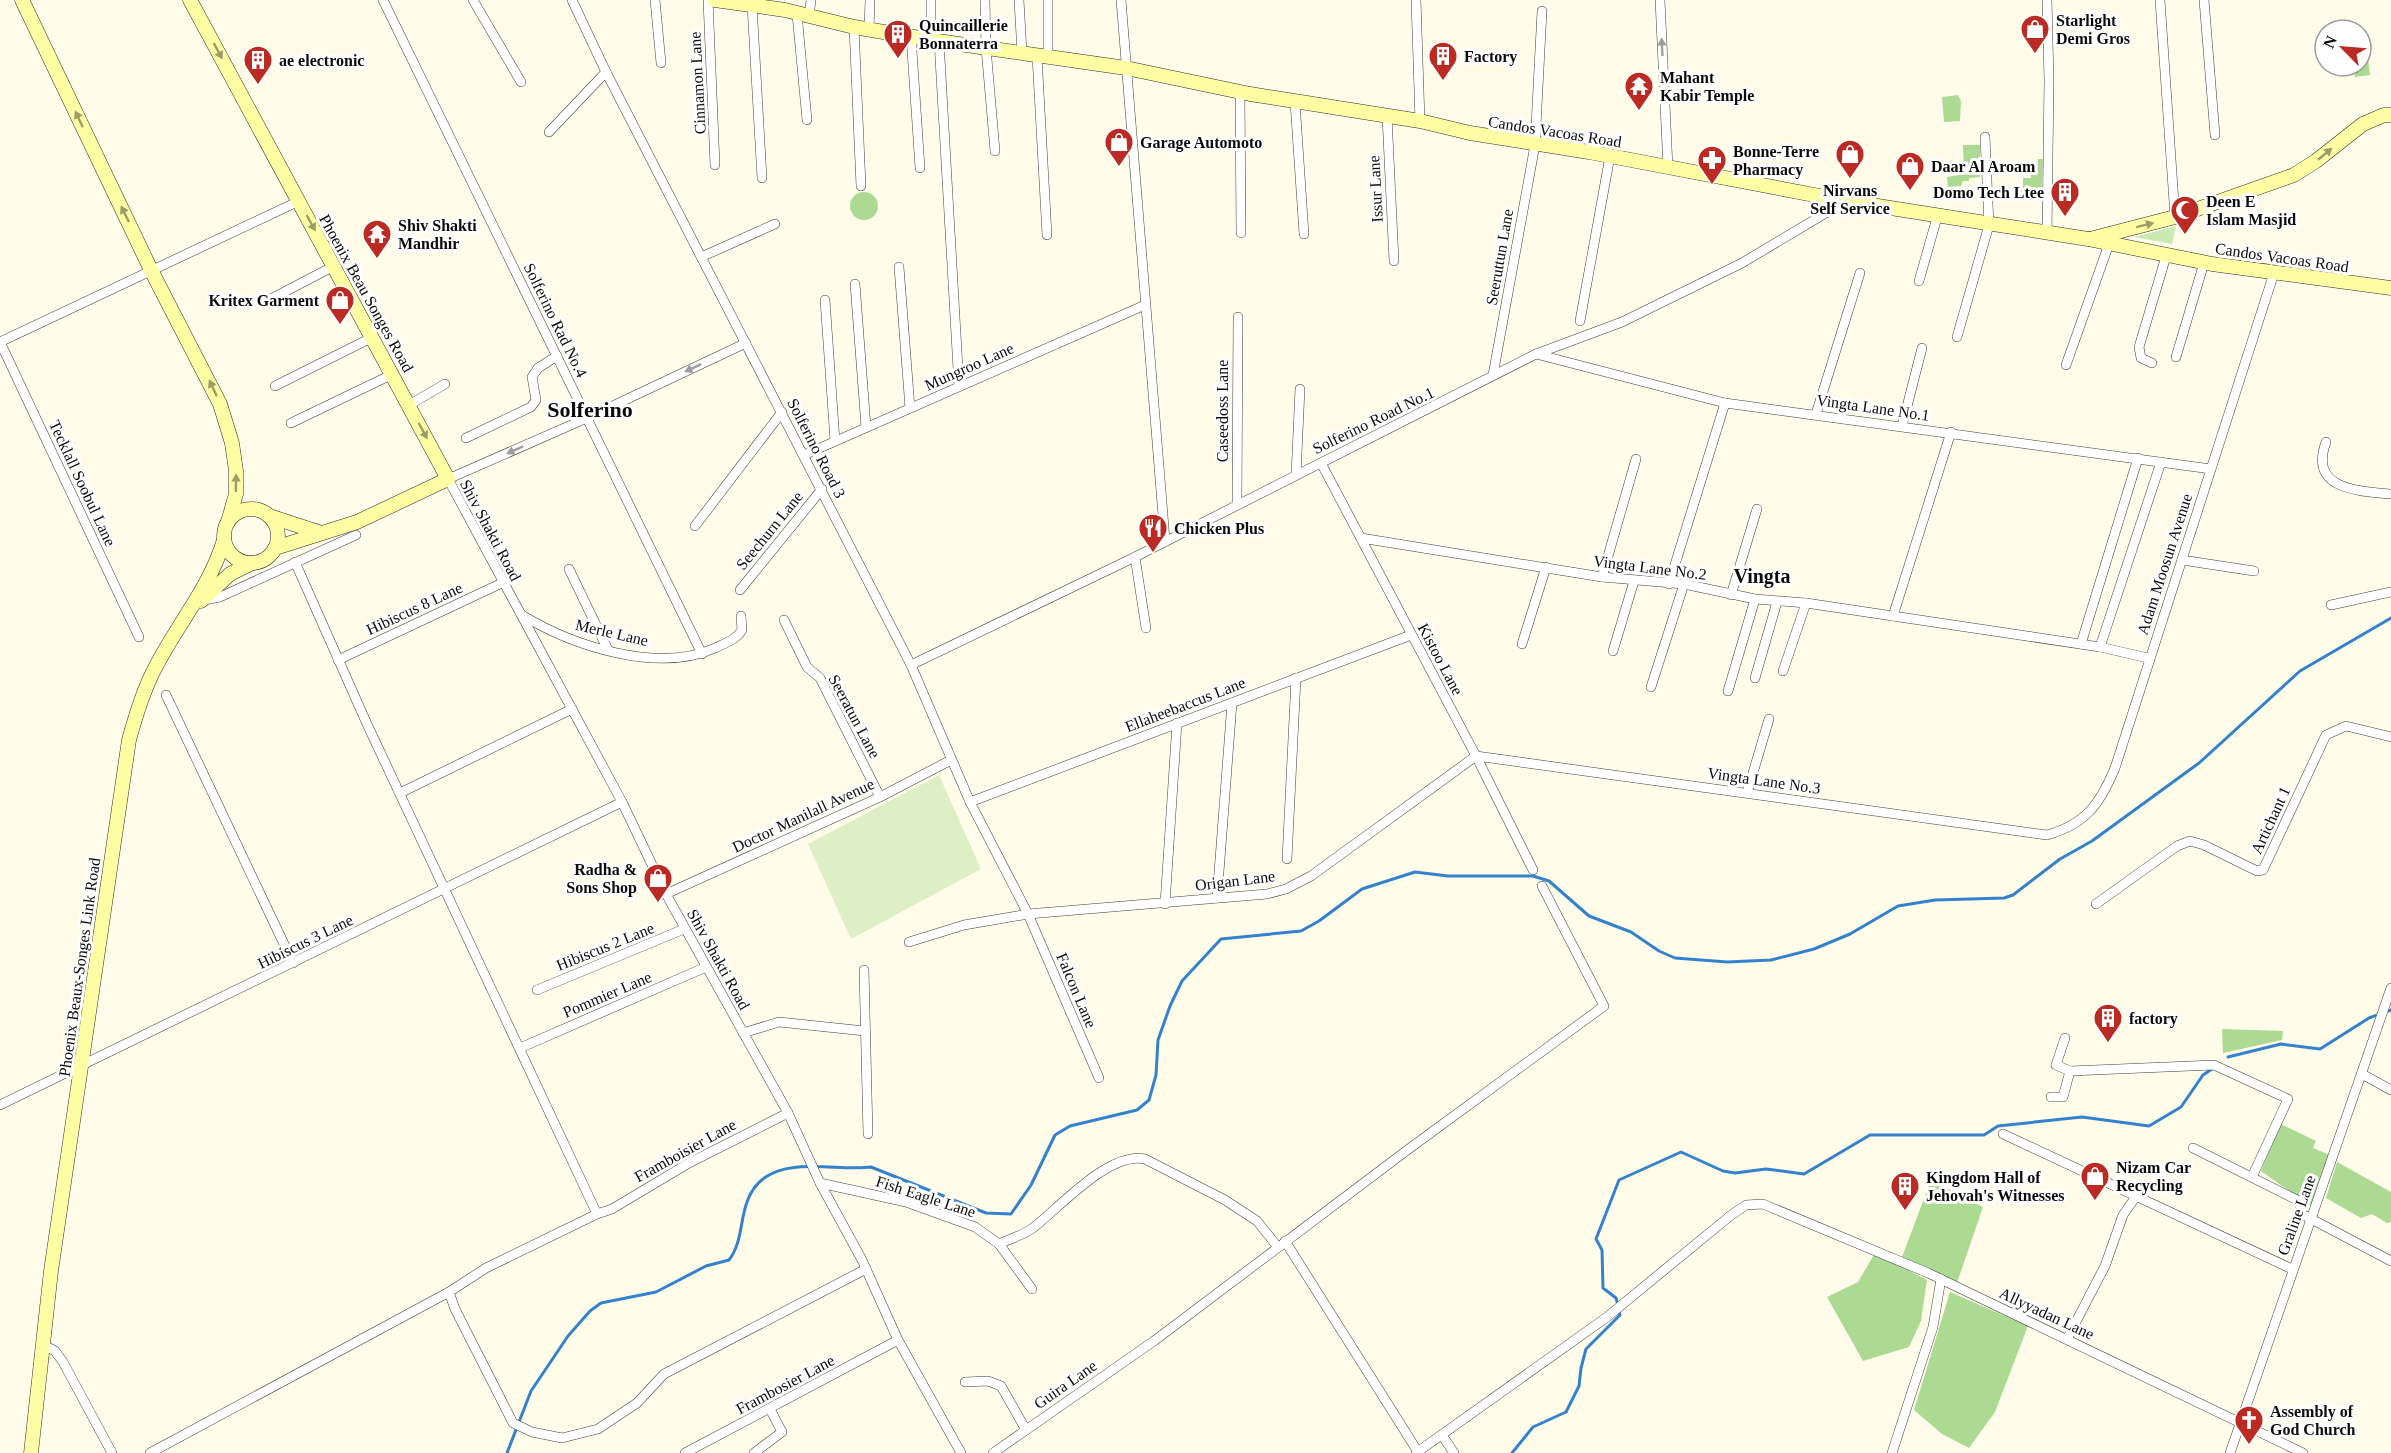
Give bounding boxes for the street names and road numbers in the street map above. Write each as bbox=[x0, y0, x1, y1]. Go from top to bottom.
street label: Cinnamon Lane bbox=[686, 31, 709, 135]
street label: Candos Vacoas Road bbox=[1487, 113, 1623, 150]
street label: Issur Lane bbox=[1365, 155, 1386, 223]
street label: Seeruttun Lane bbox=[1483, 208, 1516, 306]
street label: Phoenix Beau Songes Road bbox=[315, 212, 417, 375]
street label: Candos Vacoas Road bbox=[2214, 240, 2350, 275]
street label: Solferino Rad No.4 bbox=[521, 260, 591, 380]
street label: Mungroo Lane bbox=[922, 339, 1017, 395]
street label: Caseedoss Lane bbox=[1214, 360, 1231, 462]
street label: Solferino Road No.1 bbox=[1310, 384, 1437, 457]
street label: Vingta Lane No.1 bbox=[1815, 391, 1931, 425]
street label: Solferino Road 3 bbox=[784, 396, 849, 501]
street label: Tecklall Soobul Lane bbox=[46, 418, 119, 549]
street label: Shiv Shakti Road bbox=[457, 477, 524, 584]
street label: Seechurn Lane bbox=[733, 488, 806, 573]
street label: Adam Moosun Avenue bbox=[2134, 492, 2195, 637]
street label: Vingta Lane No.2 bbox=[1592, 552, 1708, 584]
street label: Hibiscus 8 Lane bbox=[363, 579, 465, 638]
street label: Merle Lane bbox=[574, 616, 650, 649]
street label: Kistoo Lane bbox=[1415, 621, 1467, 698]
street label: Seeratun Lane bbox=[825, 672, 884, 761]
street label: Ellaheebaccus Lane bbox=[1123, 674, 1248, 735]
street label: Vingta Lane No.3 bbox=[1706, 764, 1822, 798]
street label: Doctor Manilall Avenue bbox=[730, 775, 877, 856]
street label: Artichant 1 bbox=[2247, 784, 2293, 857]
street label: Phoenix Beaux-Songes Link Road bbox=[56, 857, 104, 1078]
street label: Origan Lane bbox=[1194, 867, 1276, 895]
street label: Shiv Shakti Road bbox=[684, 906, 753, 1012]
street label: Hibiscus 3 Lane bbox=[255, 911, 356, 972]
street label: Hibiscus 2 Lane bbox=[554, 919, 657, 974]
street label: Falcon Lane bbox=[1053, 950, 1100, 1030]
street label: Pommier Lane bbox=[560, 968, 654, 1021]
street label: Framboisier Lane bbox=[632, 1116, 739, 1185]
street label: Fish Eagle Lane bbox=[873, 1172, 978, 1222]
street label: Graline Lane bbox=[2274, 1173, 2319, 1258]
street label: Allyyadan Lane bbox=[1996, 1284, 2097, 1344]
street label: Frambosier Lane bbox=[733, 1351, 837, 1417]
street label: Guira Lane bbox=[1031, 1357, 1100, 1412]

